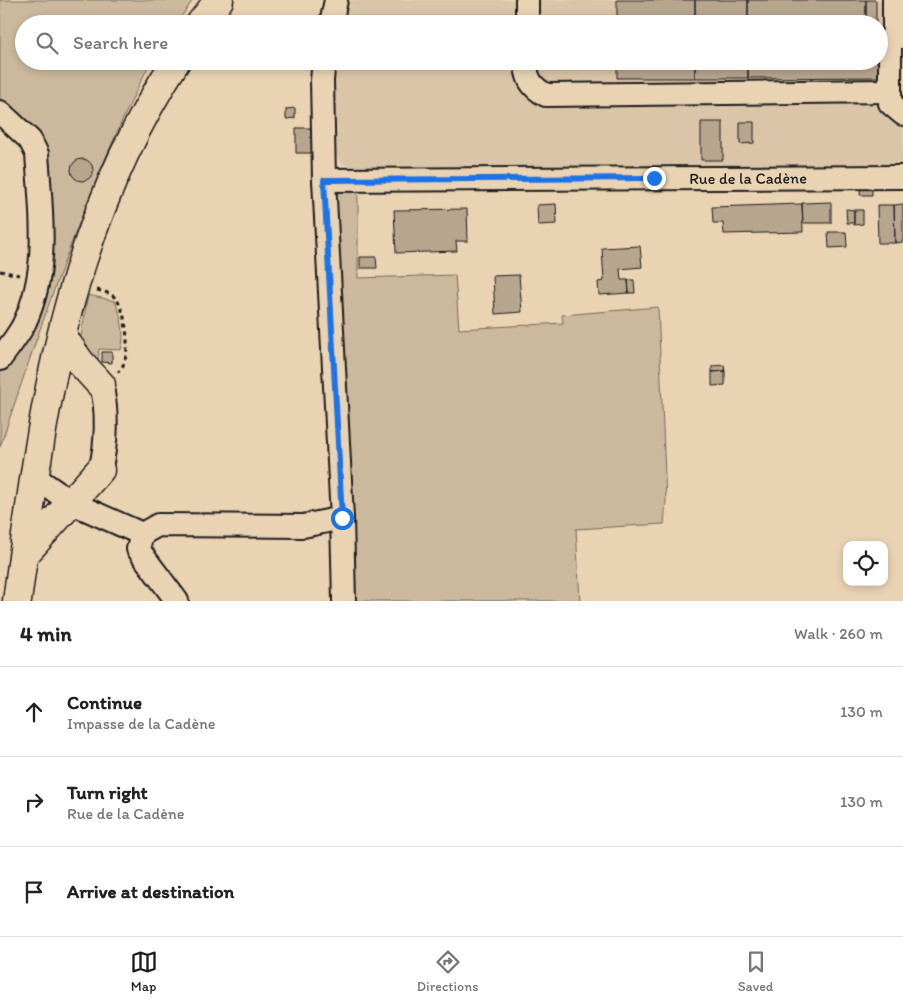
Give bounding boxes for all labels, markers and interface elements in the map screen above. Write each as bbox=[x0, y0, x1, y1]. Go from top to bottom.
search box bbox=[15, 15, 888, 70]
icon: search bbox=[33, 29, 61, 57]
text: Search here bbox=[73, 31, 168, 54]
route end bbox=[643, 167, 666, 190]
street label: Rue de la Cadène bbox=[689, 168, 807, 188]
route start bbox=[331, 507, 354, 530]
map controls bbox=[843, 541, 888, 586]
button: locate bbox=[843, 541, 888, 586]
text: 4 min bbox=[20, 621, 72, 646]
text: Walk · 260 m bbox=[794, 624, 883, 643]
text: Continue bbox=[67, 691, 142, 714]
icon: ahead bbox=[20, 698, 48, 726]
text: 130 m bbox=[840, 702, 883, 721]
text: Impasse de la Cadène bbox=[67, 714, 215, 733]
text: Turn right bbox=[67, 781, 148, 804]
icon: right bbox=[20, 788, 48, 816]
text: 130 m bbox=[840, 792, 883, 811]
text: Rue de la Cadène bbox=[67, 804, 185, 823]
icon: arrive bbox=[20, 878, 48, 906]
text: Arrive at destination bbox=[67, 880, 234, 903]
tab: Map bbox=[130, 948, 158, 995]
tab: Directions bbox=[417, 948, 478, 995]
tab: Saved bbox=[738, 948, 773, 995]

